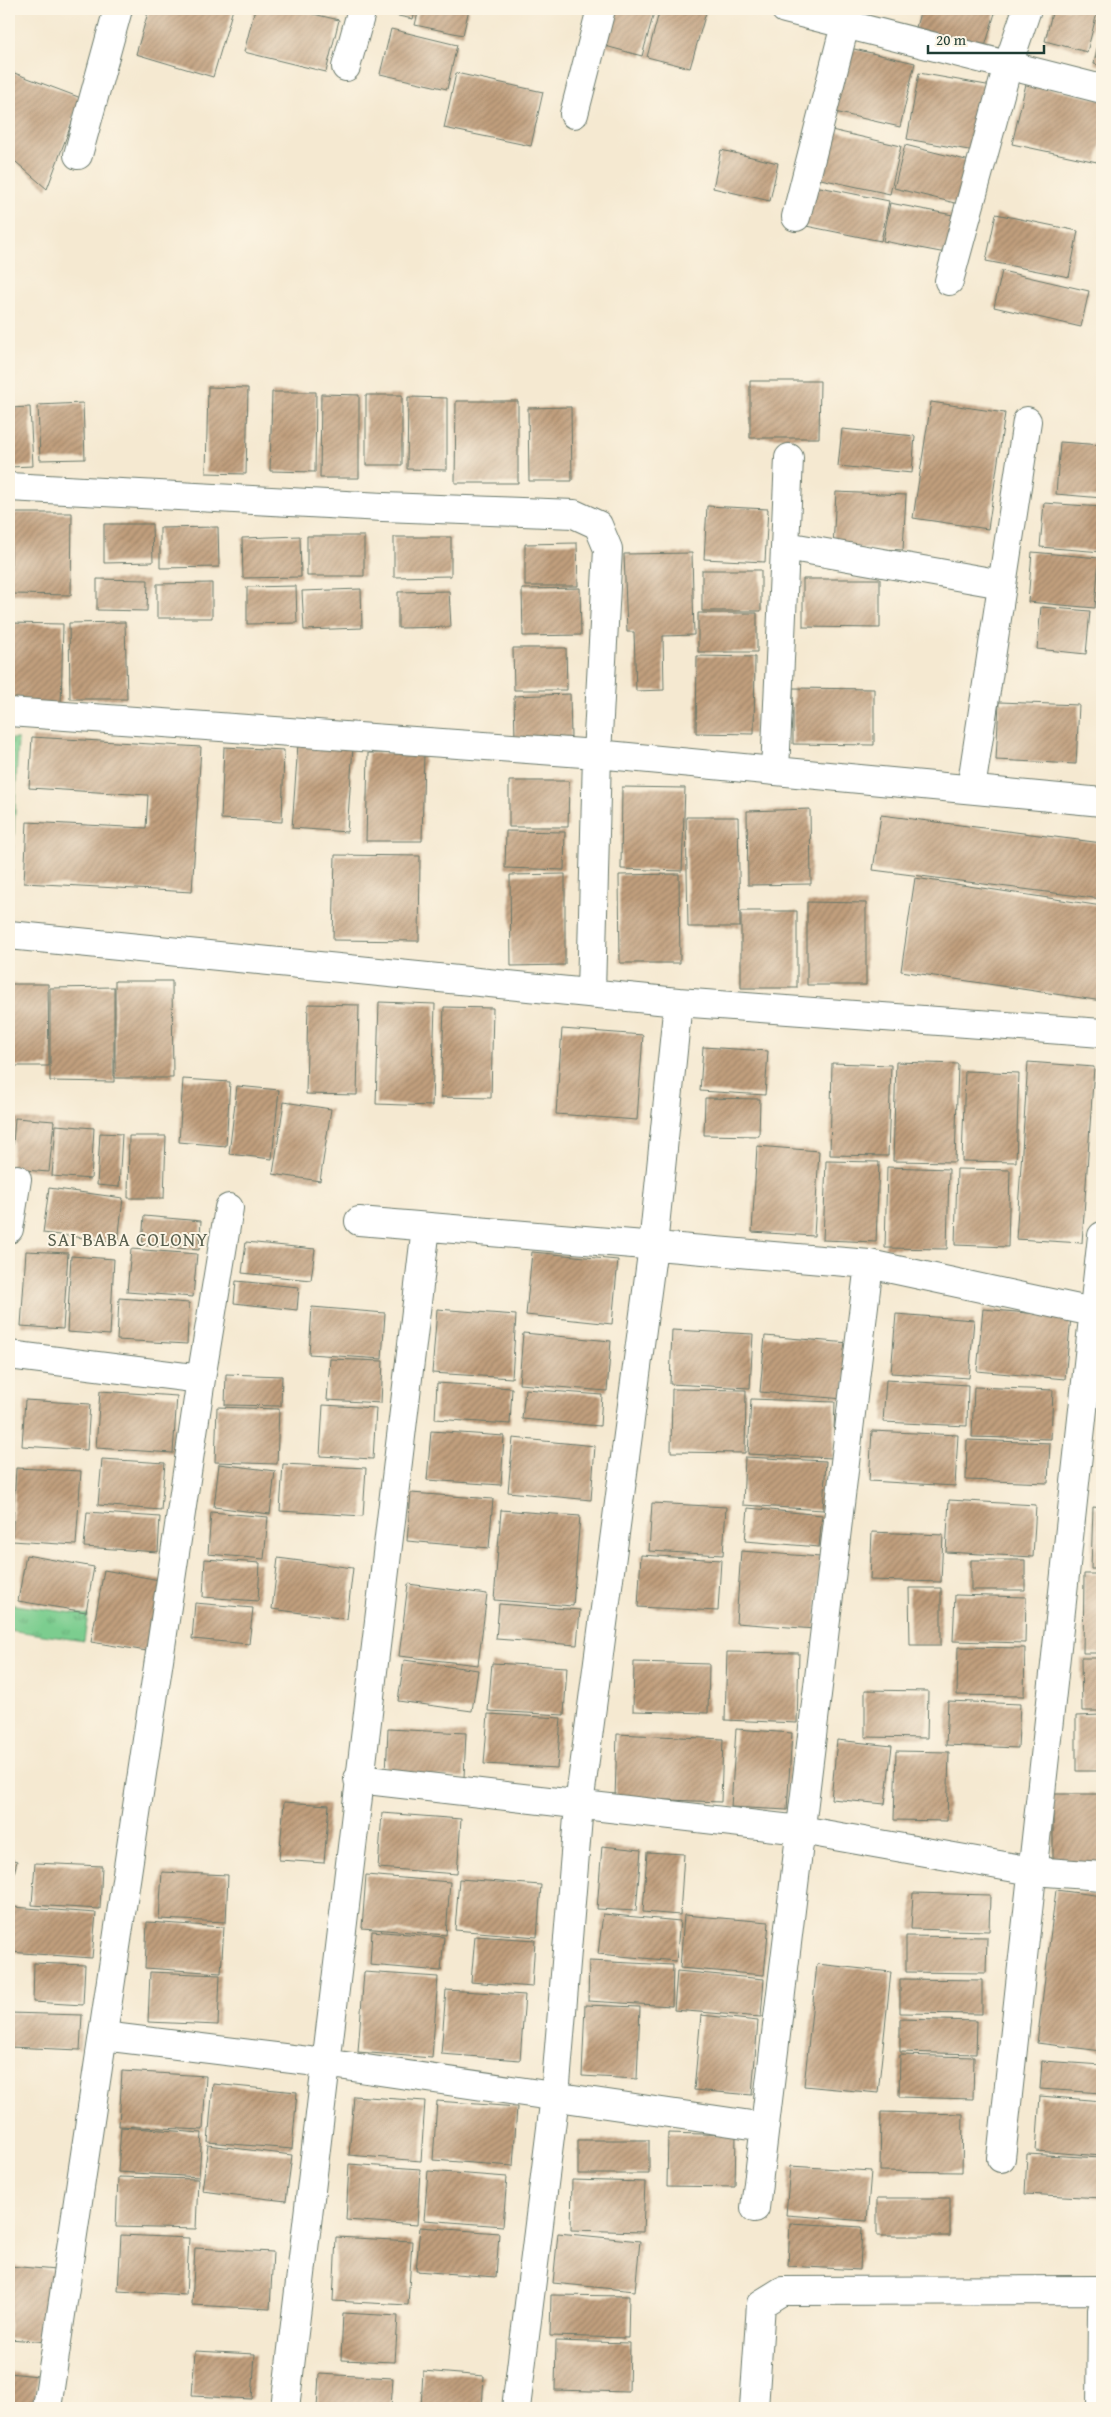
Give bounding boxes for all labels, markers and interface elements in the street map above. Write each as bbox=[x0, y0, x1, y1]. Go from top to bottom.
scale bar bbox=[928, 22, 1045, 54]
text: 20 m bbox=[936, 29, 967, 50]
district label: SAI BABA COLONY bbox=[47, 1225, 209, 1253]

